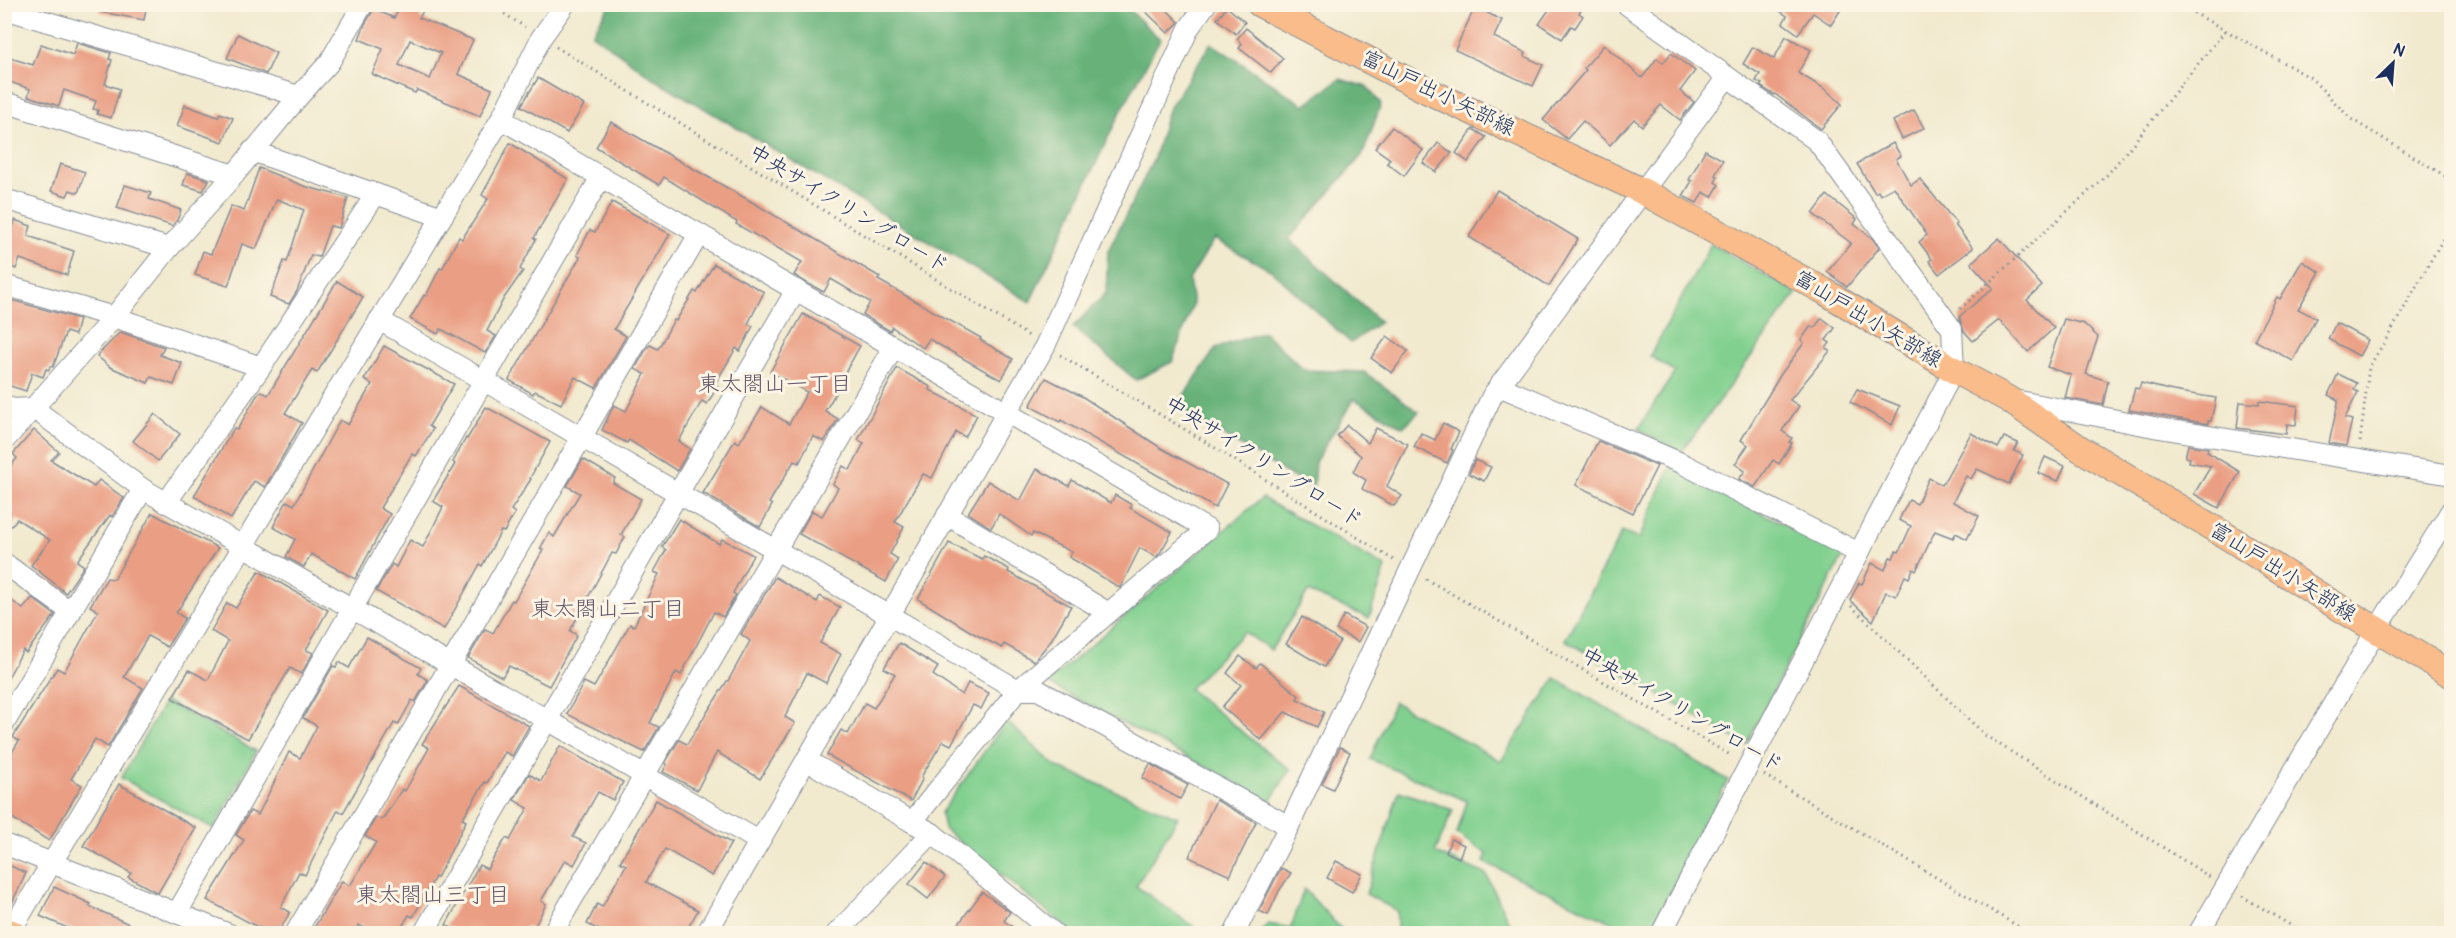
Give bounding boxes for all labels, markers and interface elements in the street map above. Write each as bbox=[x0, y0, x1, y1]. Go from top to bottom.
north arrow bbox=[2363, 33, 2423, 93]
text: N bbox=[2390, 39, 2408, 62]
street label: 富山戸出小矢部線 bbox=[1357, 44, 1519, 142]
street label: 中央サイクリングロード bbox=[744, 138, 954, 280]
street label: 富山戸出小矢部線 bbox=[1789, 264, 1947, 374]
district label: 東太閤山一丁目 bbox=[698, 370, 852, 398]
street label: 中央サイクリングロード bbox=[1160, 390, 1368, 534]
street label: 富山戸出小矢部線 bbox=[2205, 516, 2361, 628]
district label: 東太閤山二丁目 bbox=[531, 595, 685, 623]
street label: 中央サイクリングロード bbox=[1576, 641, 1788, 779]
district label: 東太閤山三丁目 bbox=[356, 881, 510, 909]

